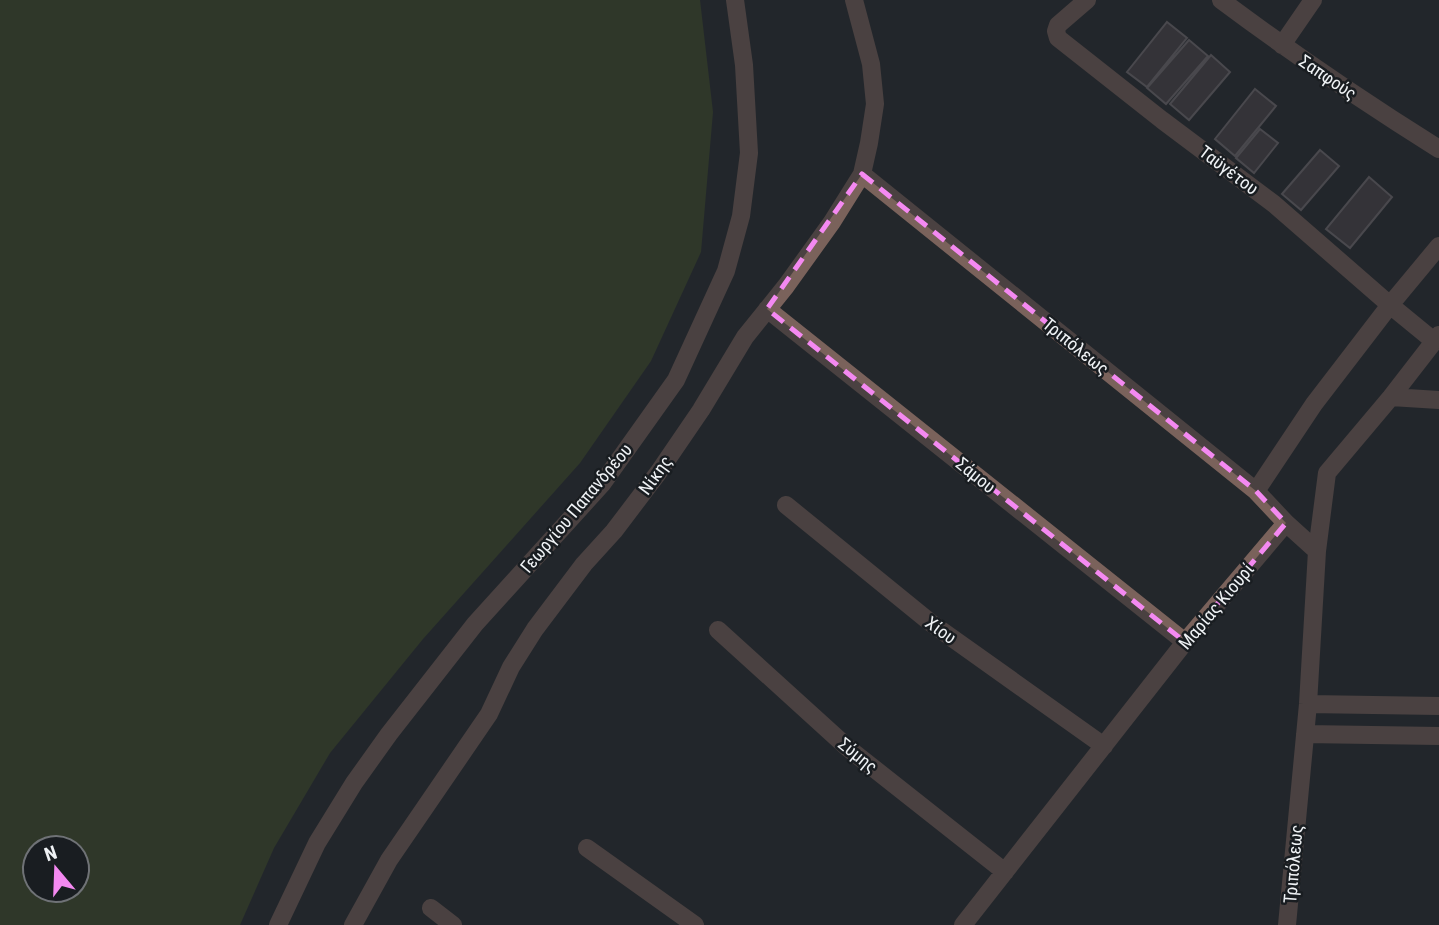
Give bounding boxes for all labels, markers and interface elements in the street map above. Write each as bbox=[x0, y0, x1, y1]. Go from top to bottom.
street label: Σαπφούς bbox=[1295, 50, 1361, 104]
street label: Ταϋγέτου bbox=[1195, 141, 1263, 199]
street label: Τριπόλεως bbox=[1039, 313, 1113, 379]
street label: Γεωργίου Παπανδρέου bbox=[516, 439, 636, 577]
street label: Νίκης bbox=[634, 451, 676, 499]
street label: Σάμου bbox=[952, 453, 1000, 497]
street label: Μαρίας Κιουρί bbox=[1174, 559, 1258, 653]
street label: Χίου bbox=[921, 612, 961, 648]
street label: Σύμης bbox=[834, 733, 882, 777]
street label: Τριπόλεως bbox=[1279, 824, 1307, 904]
north arrow bbox=[21, 834, 91, 904]
text: N bbox=[41, 841, 60, 866]

